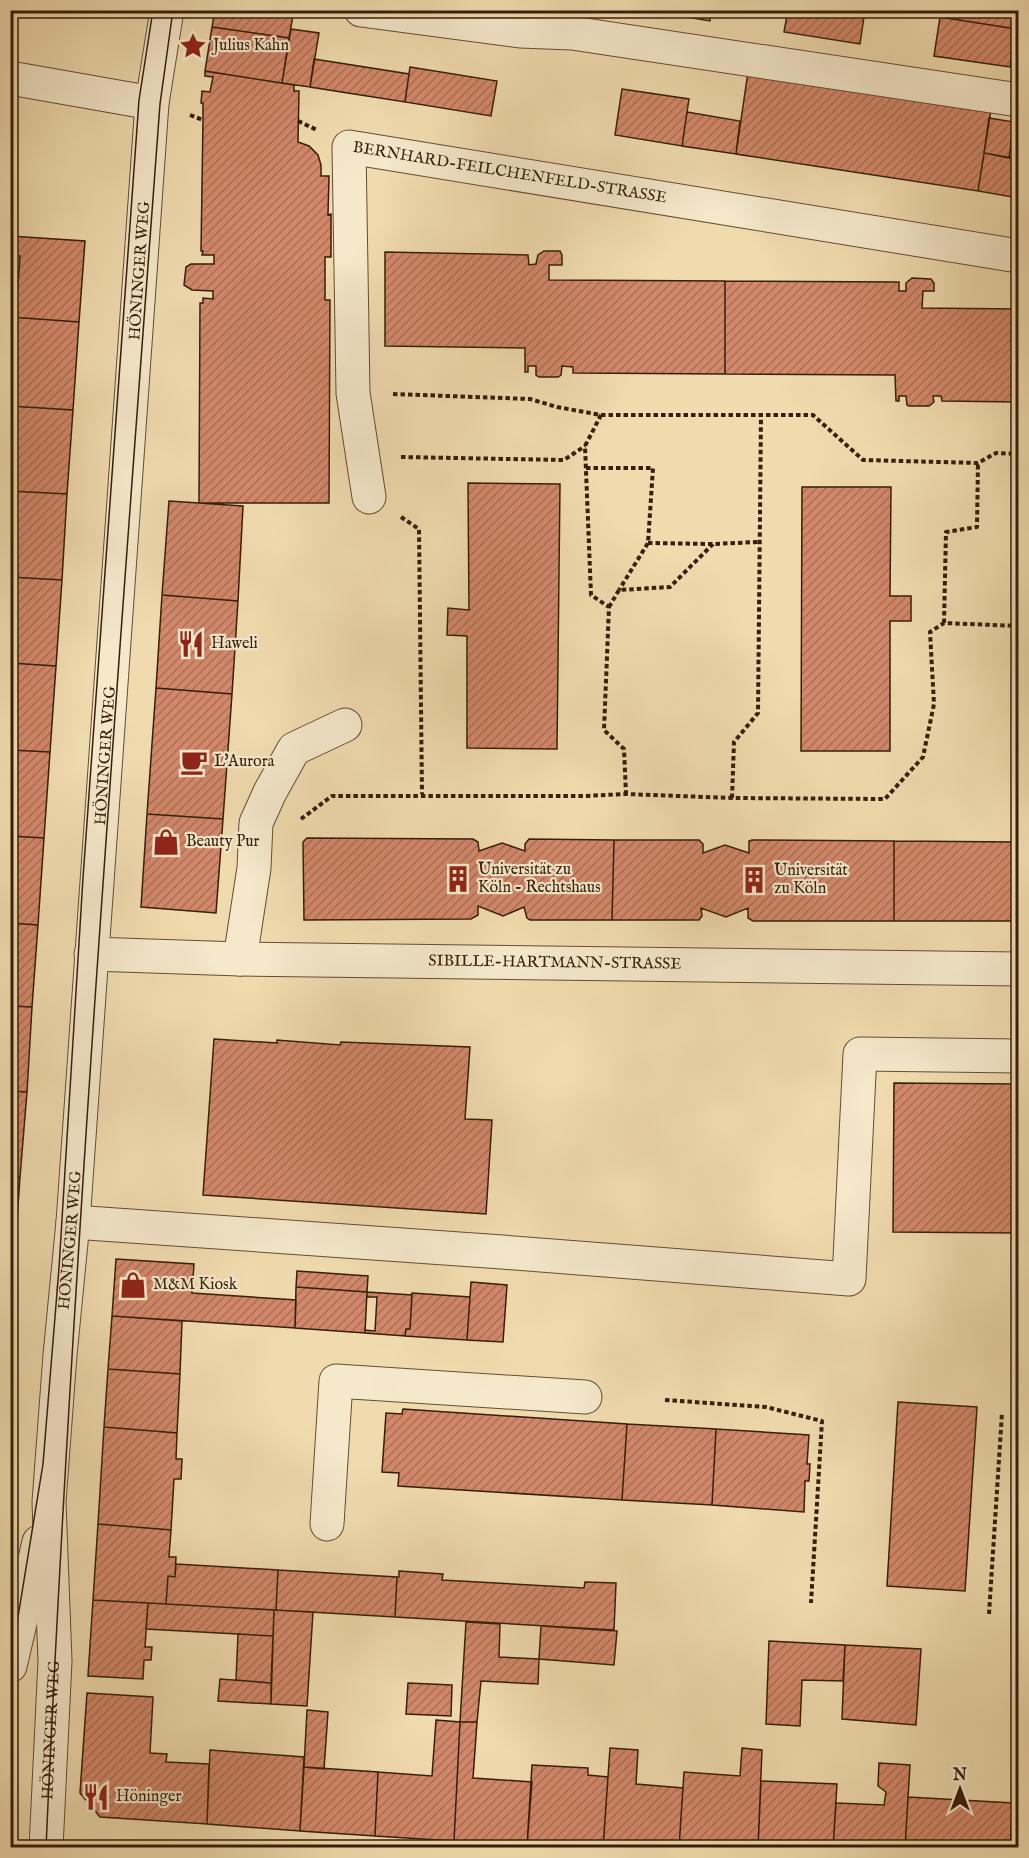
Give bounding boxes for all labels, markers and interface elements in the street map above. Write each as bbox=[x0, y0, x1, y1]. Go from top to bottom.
place icon: Julius Kahn bbox=[178, 31, 208, 61]
place label: Julius Kahn bbox=[211, 36, 289, 56]
street label: BERNHARD-FEILCHENFELD-STRASSE bbox=[351, 138, 668, 209]
street label: HÖNINGER WEG bbox=[125, 200, 155, 341]
restaurant icon: Haweli bbox=[176, 629, 206, 659]
place label: Haweli bbox=[211, 634, 258, 654]
street label: HÖNINGER WEG bbox=[91, 685, 121, 826]
cafe icon: L'Aurora bbox=[179, 747, 209, 777]
place label: L'Aurora bbox=[214, 752, 275, 772]
shop icon: Beauty Pur bbox=[151, 827, 181, 857]
place label: Beauty Pur bbox=[186, 832, 260, 852]
place label: Universität zu Köln - Rechtshaus bbox=[478, 860, 601, 898]
place label: Universität zu Köln bbox=[774, 861, 848, 899]
building icon: Universität zu Köln - Rechtshaus bbox=[443, 864, 473, 894]
building icon: Universität zu Köln bbox=[739, 865, 769, 895]
street label: SIBILLE-HARTMANN-STRASSE bbox=[428, 951, 682, 975]
street label: HÖNINGER WEG bbox=[54, 1170, 87, 1311]
shop icon: M&M Kiosk bbox=[118, 1270, 148, 1300]
place label: M&M Kiosk bbox=[153, 1275, 238, 1295]
street label: HÖNINGER WEG bbox=[38, 1660, 65, 1800]
north arrow bbox=[930, 1759, 990, 1819]
text: N bbox=[952, 1766, 967, 1786]
restaurant icon: Höninger bbox=[81, 1782, 111, 1812]
place label: Höninger bbox=[116, 1787, 181, 1807]

